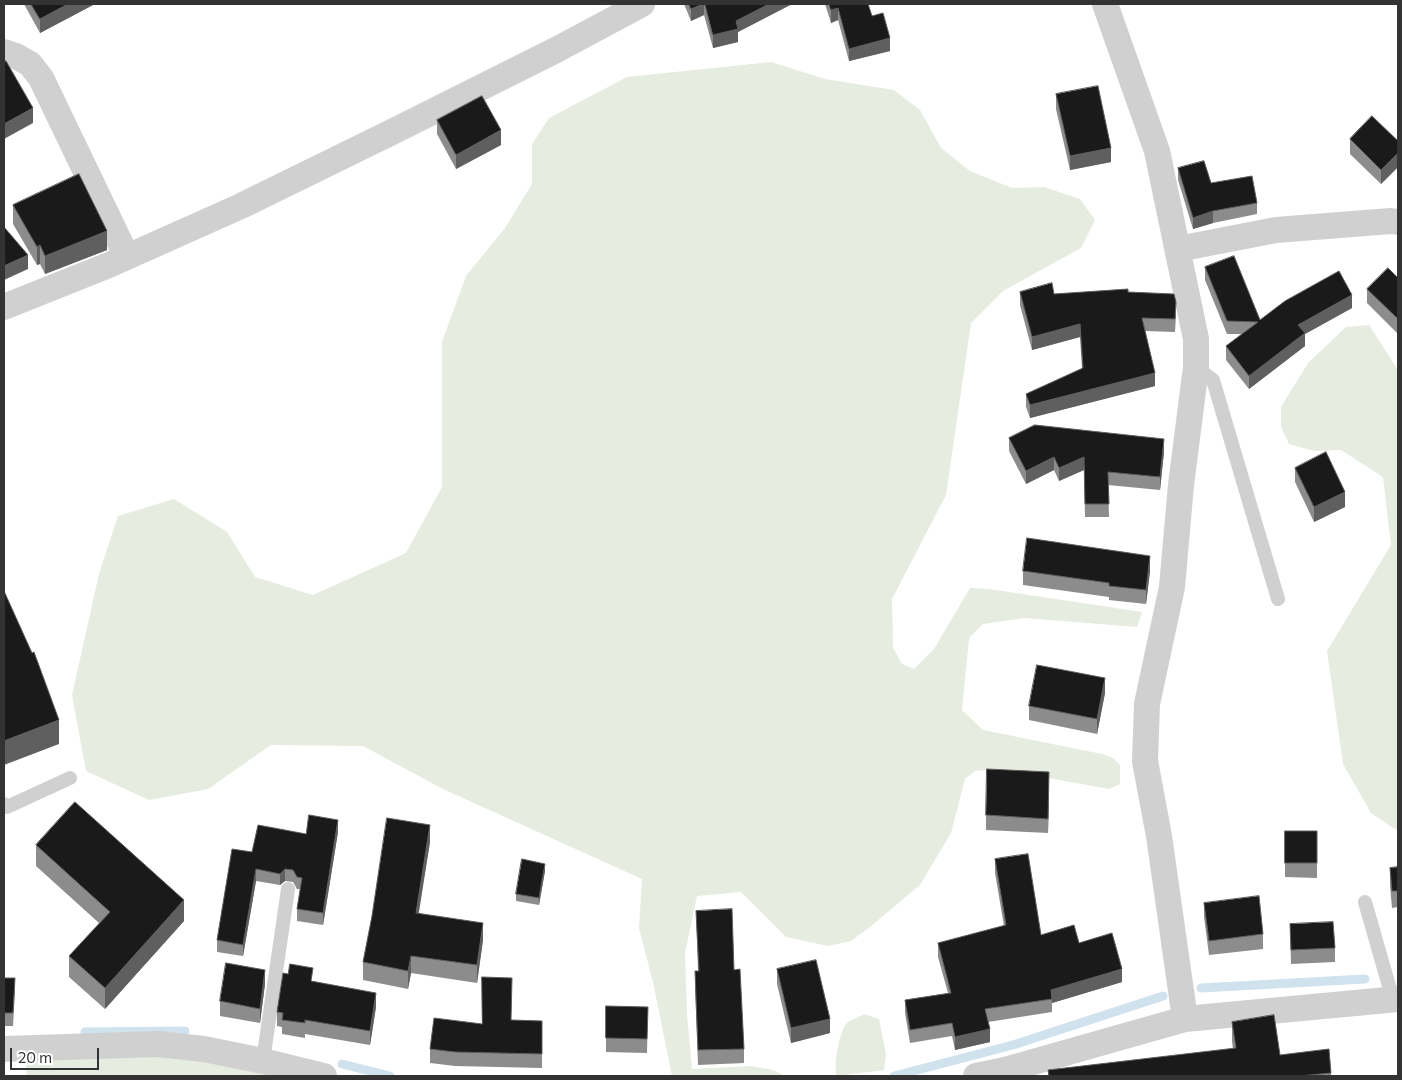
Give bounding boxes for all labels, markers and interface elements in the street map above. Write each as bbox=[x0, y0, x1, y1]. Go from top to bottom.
scale bar bbox=[12, 1038, 101, 1070]
text: 20 m bbox=[18, 1048, 52, 1066]

